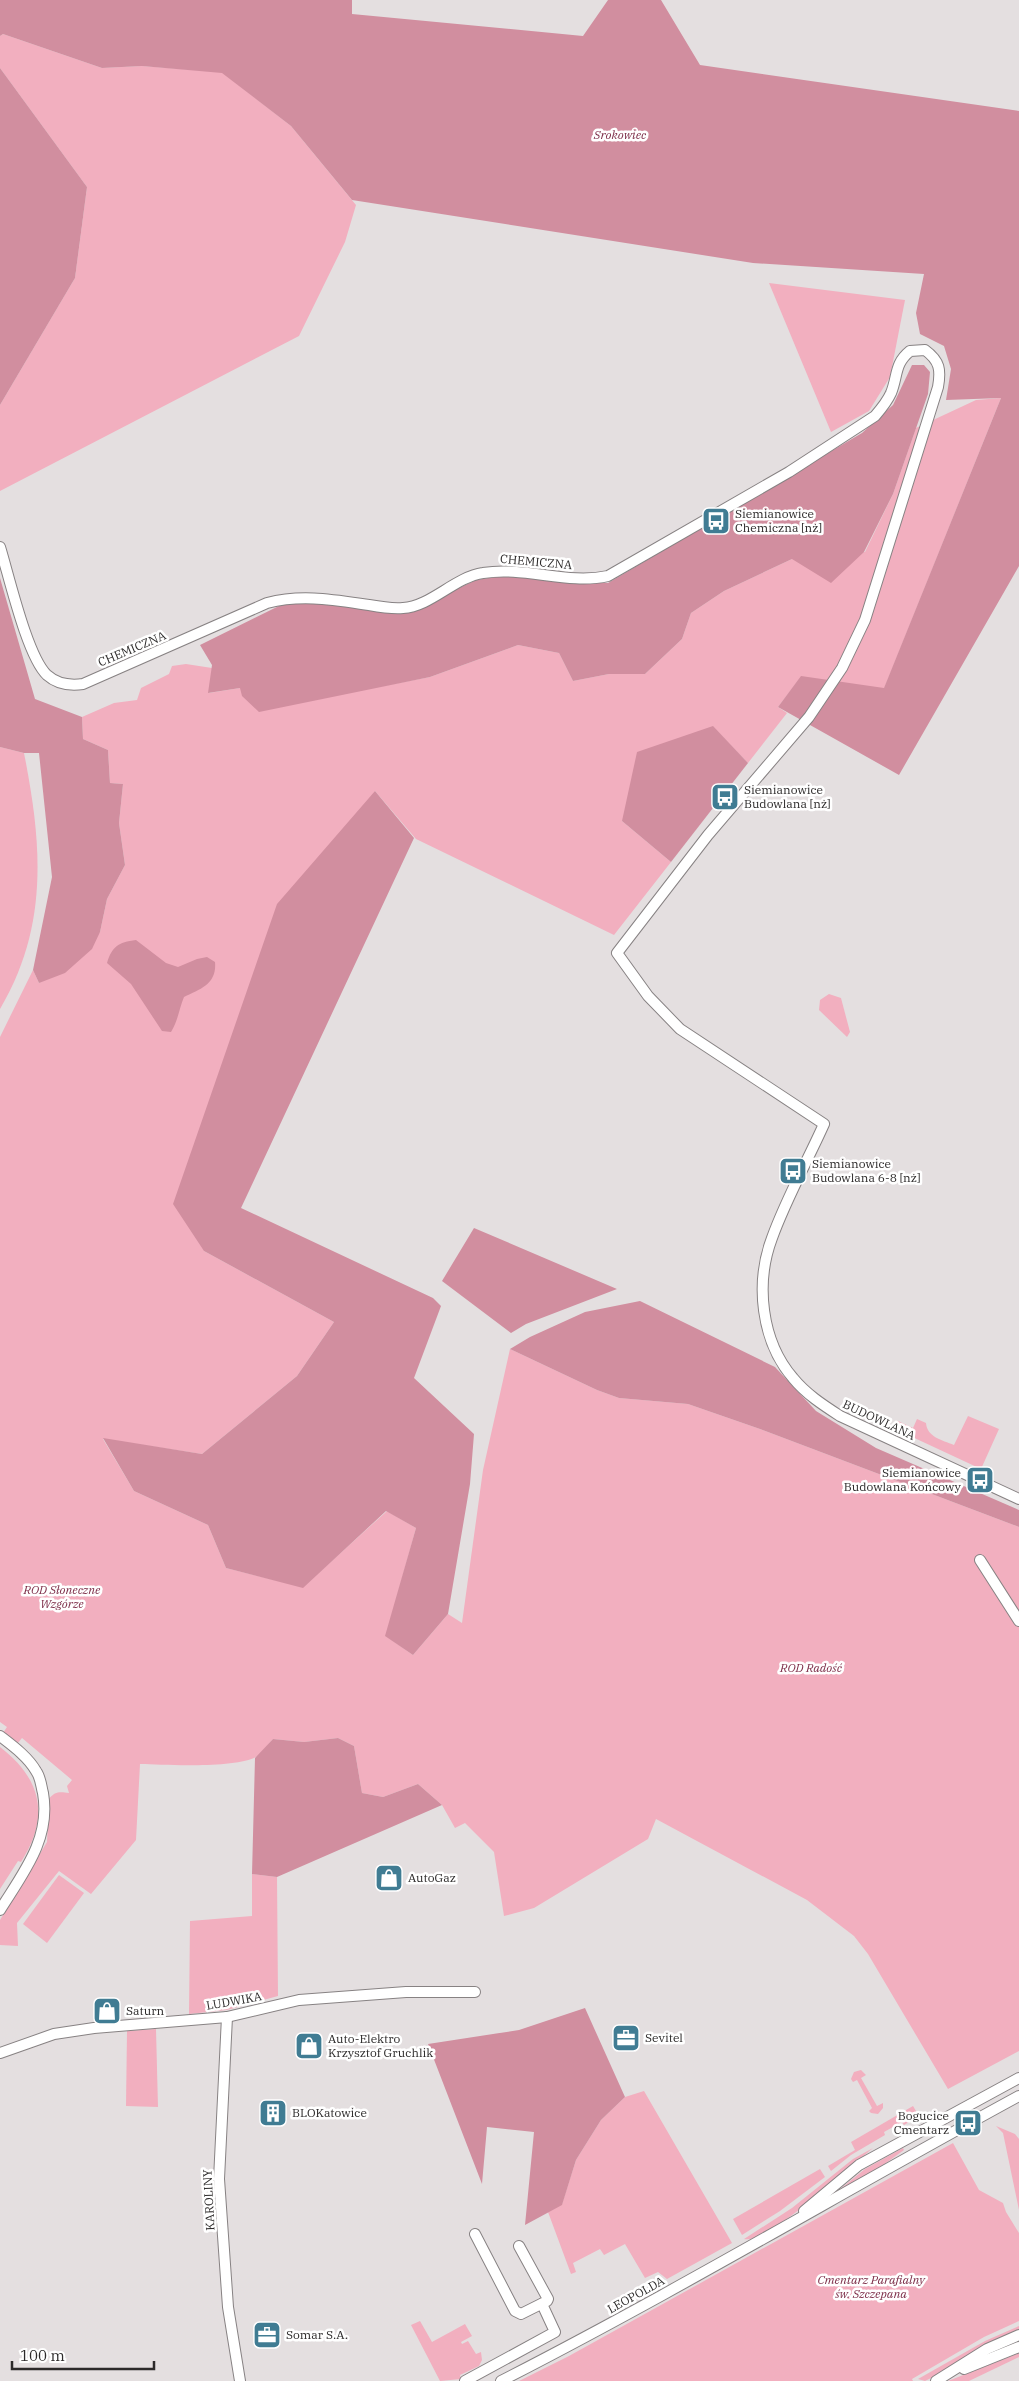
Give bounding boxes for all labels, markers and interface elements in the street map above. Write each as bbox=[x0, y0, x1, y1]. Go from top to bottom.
park label: Srokowiec bbox=[593, 127, 647, 142]
bus stop icon: Siemianowice Chemiczna [nż] bbox=[701, 506, 731, 536]
place label: Siemianowice Chemiczna [nż] bbox=[735, 506, 822, 535]
street label: CHEMICZNA bbox=[499, 551, 573, 572]
street label: CHEMICZNA bbox=[96, 627, 169, 670]
bus stop icon: Siemianowice Budowlana [nż] bbox=[710, 782, 740, 812]
place label: Siemianowice Budowlana [nż] bbox=[744, 782, 830, 811]
bus stop icon: Siemianowice Budowlana 6-8 [nż] bbox=[778, 1156, 808, 1186]
place label: Siemianowice Budowlana 6-8 [nż] bbox=[812, 1156, 920, 1185]
street label: BUDOWLANA bbox=[841, 1396, 919, 1443]
place label: Siemianowice Budowlana Końcowy bbox=[844, 1465, 962, 1494]
bus stop icon: Siemianowice Budowlana Końcowy bbox=[965, 1465, 995, 1495]
park label: ROD Słoneczne Wzgórze bbox=[23, 1582, 101, 1611]
park label: ROD Radość bbox=[779, 1660, 843, 1675]
shop icon: AutoGaz bbox=[374, 1863, 404, 1893]
place label: AutoGaz bbox=[408, 1870, 456, 1885]
street label: LUDWIKA bbox=[205, 1988, 264, 2013]
shop icon: Saturn bbox=[92, 1996, 122, 2026]
place label: Saturn bbox=[126, 2003, 164, 2018]
office icon: Sevitel bbox=[611, 2023, 641, 2053]
place label: Sevitel bbox=[645, 2030, 683, 2045]
shop icon: Auto-Elektro Krzysztof Gruchlik bbox=[294, 2031, 324, 2061]
place label: Auto-Elektro Krzysztof Gruchlik bbox=[328, 2031, 433, 2060]
building icon: BLOKatowice bbox=[258, 2098, 288, 2128]
place label: BLOKatowice bbox=[292, 2105, 367, 2120]
place label: Bogucice Cmentarz bbox=[894, 2108, 949, 2137]
bus stop icon: Bogucice Cmentarz bbox=[953, 2108, 983, 2138]
street label: KAROLINY bbox=[199, 2169, 218, 2231]
street label: LEOPOLDA bbox=[605, 2272, 668, 2316]
park label: Cmentarz Parafialny św. Szczepana bbox=[817, 2272, 926, 2301]
office icon: Somar S.A. bbox=[252, 2320, 282, 2350]
place label: Somar S.A. bbox=[286, 2327, 348, 2342]
scale bar bbox=[12, 2338, 155, 2370]
text: 100 m bbox=[20, 2346, 65, 2365]

